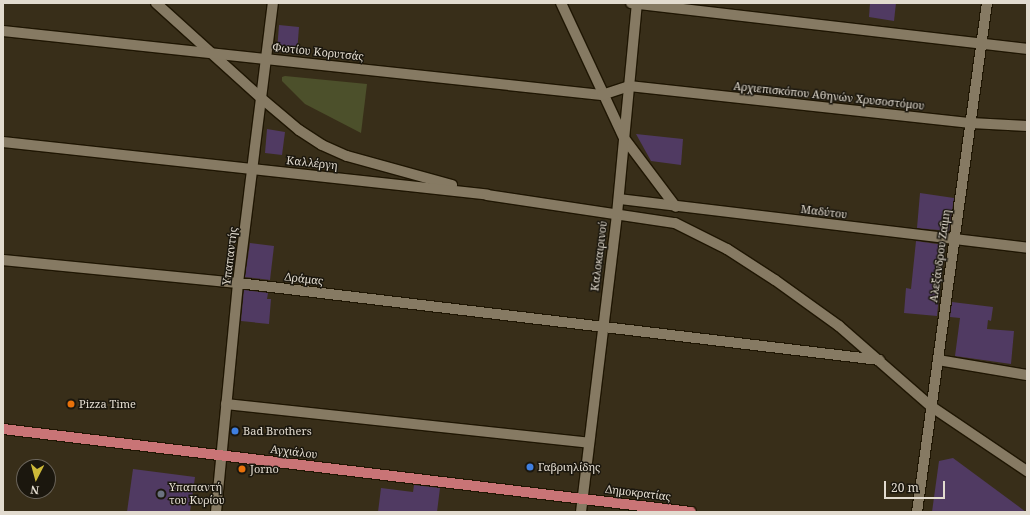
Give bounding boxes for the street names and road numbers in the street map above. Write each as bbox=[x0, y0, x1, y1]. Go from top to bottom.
street label: Φωτίου Κορυτσάς bbox=[272, 41, 364, 63]
street label: Αρχιεπισκόπου Αθηνών Χρυσοστόμου bbox=[733, 79, 925, 113]
street label: Καλλέργη bbox=[286, 154, 338, 172]
street label: Μαδύτου bbox=[800, 203, 848, 221]
street label: Αλεξάνδρου Ζαΐμη bbox=[927, 209, 953, 303]
street label: Καλοκαιρινού bbox=[588, 220, 610, 292]
street label: Υπαπαντής bbox=[220, 226, 240, 286]
street label: Δράμας bbox=[284, 270, 324, 288]
street label: Αγχιάλου bbox=[270, 443, 318, 461]
street label: Δημοκρατίας bbox=[605, 482, 671, 504]

